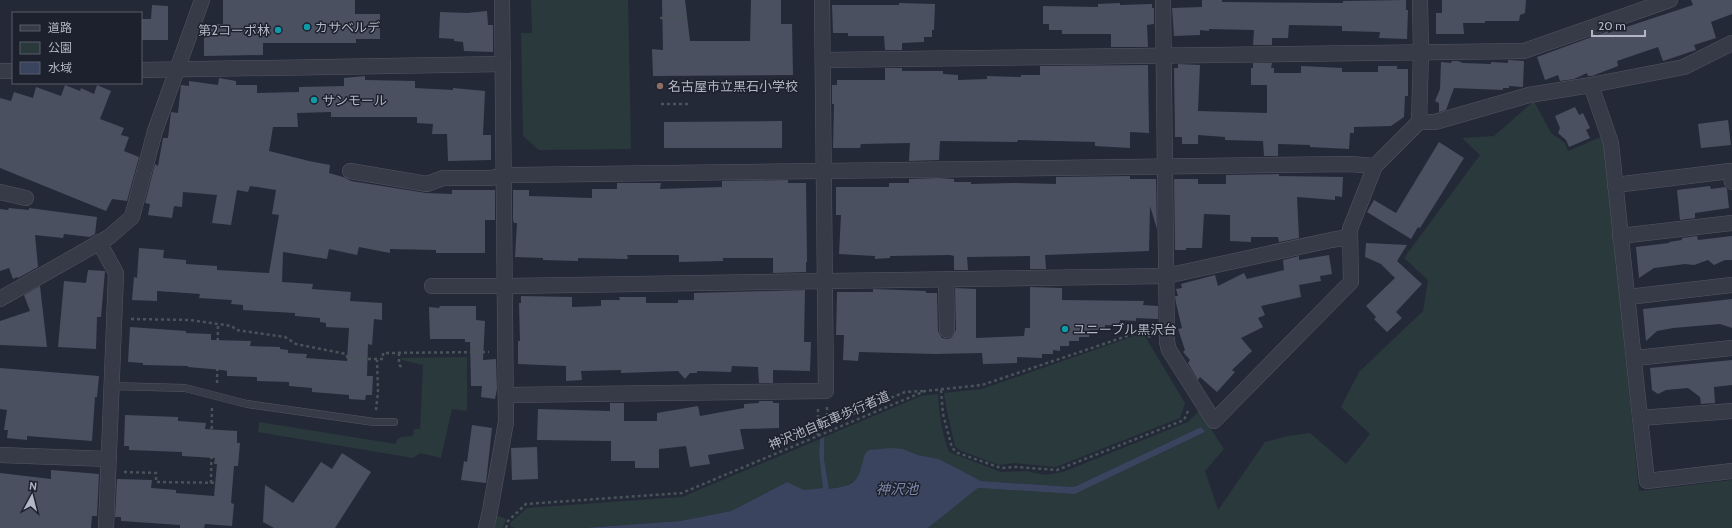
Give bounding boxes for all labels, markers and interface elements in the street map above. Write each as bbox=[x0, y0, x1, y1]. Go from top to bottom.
legend bbox=[12, 12, 142, 84]
scale bar bbox=[1592, 12, 1645, 38]
text: 20 m bbox=[1598, 18, 1626, 33]
place label: カサベルデ bbox=[315, 19, 380, 35]
text: 道路 bbox=[48, 20, 72, 35]
place label: 第2コーポ林 bbox=[198, 22, 270, 38]
marker: カサベルデ bbox=[302, 22, 312, 32]
marker: 第2コーポ林 bbox=[273, 25, 283, 35]
text: 公園 bbox=[48, 40, 72, 55]
text: 水域 bbox=[48, 60, 72, 75]
place label: 名古屋市立黒石小学校 bbox=[668, 78, 798, 94]
marker: 名古屋市立黒石小学校 bbox=[655, 81, 665, 91]
place label: サンモール bbox=[322, 92, 387, 108]
marker: サンモール bbox=[309, 95, 319, 105]
place label: ユニーブル黒沢台 bbox=[1073, 321, 1176, 337]
marker: ユニーブル黒沢台 bbox=[1060, 324, 1070, 334]
street label: 神沢池自転車歩行者道 bbox=[766, 387, 892, 453]
north arrow bbox=[12, 476, 52, 516]
text: N bbox=[29, 479, 38, 493]
water label: 神沢池 bbox=[876, 480, 920, 498]

